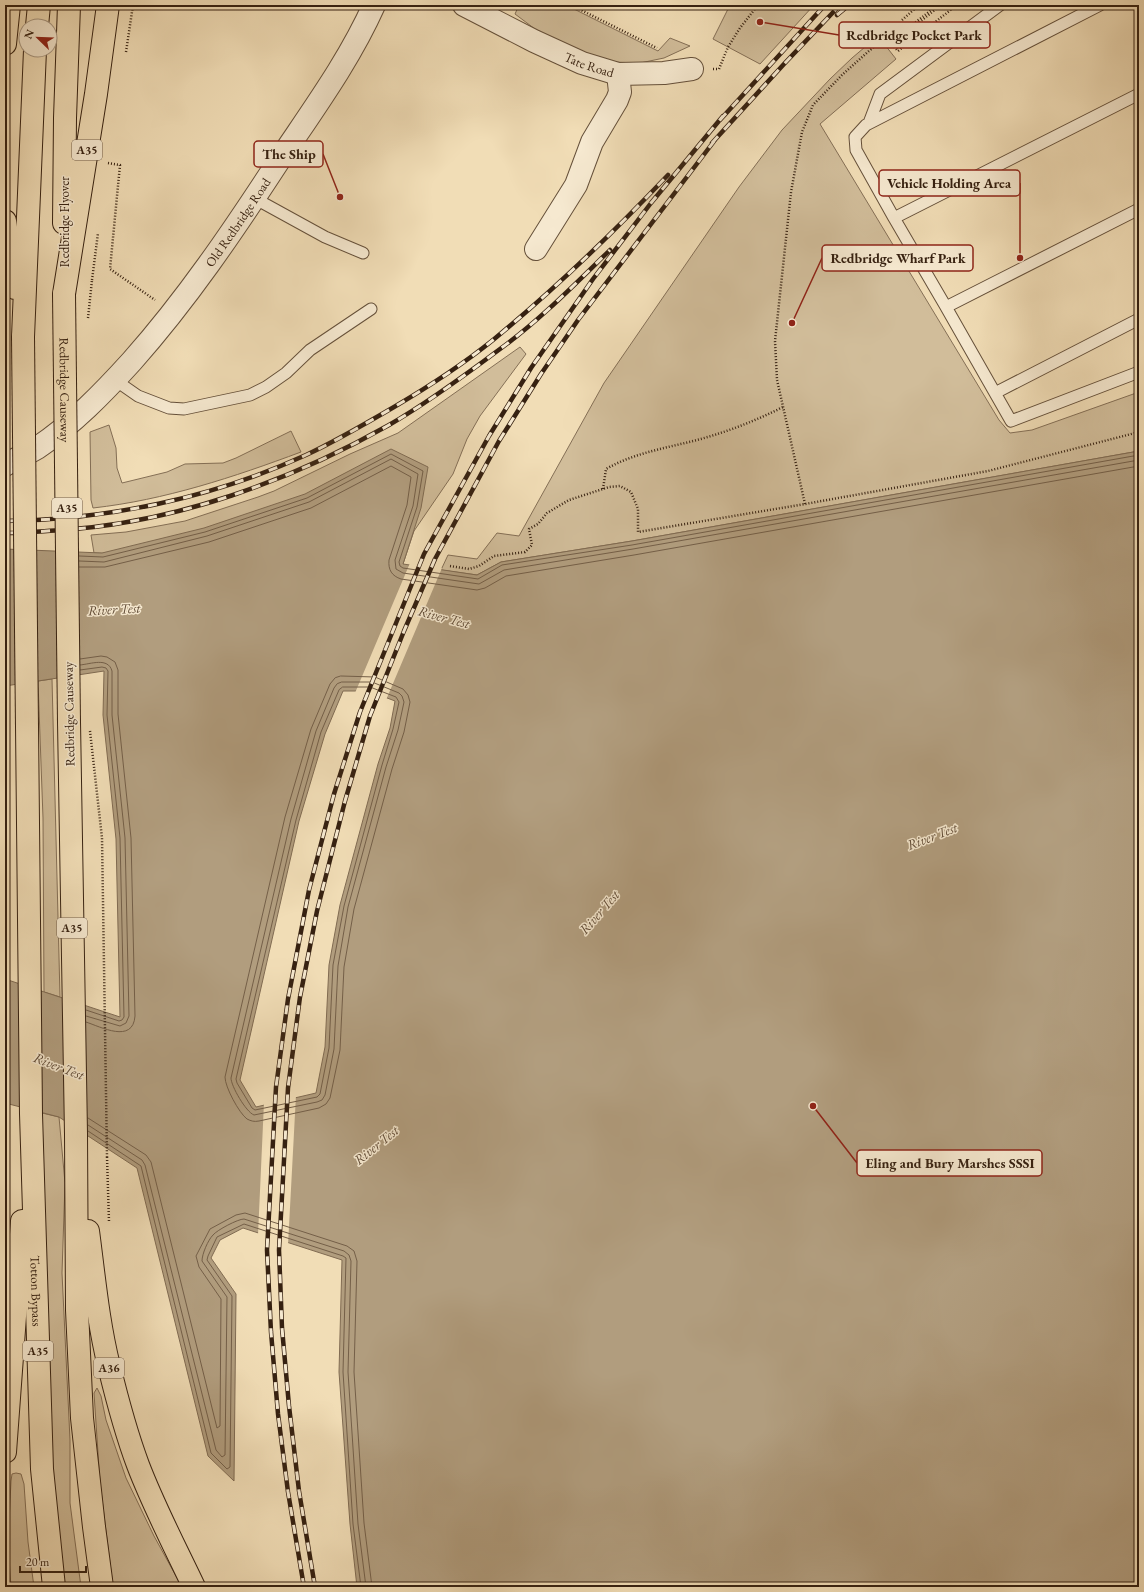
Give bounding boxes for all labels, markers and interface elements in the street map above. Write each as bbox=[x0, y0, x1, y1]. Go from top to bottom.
north arrow bbox=[18, 18, 58, 58]
callout: Redbridge Pocket Park bbox=[839, 22, 990, 48]
text: Redbridge Pocket Park bbox=[846, 26, 982, 44]
text: N bbox=[21, 27, 37, 41]
street label: Tate Road bbox=[562, 48, 617, 81]
road number: A35 bbox=[72, 140, 102, 160]
callout: The Ship bbox=[254, 141, 323, 167]
text: The Ship bbox=[262, 145, 316, 163]
callout: Vehicle Holding Area bbox=[879, 170, 1020, 196]
street label: Old Redbridge Road bbox=[201, 174, 274, 270]
text: Vehicle Holding Area bbox=[887, 174, 1012, 192]
street label: Redbridge Flyover bbox=[56, 176, 73, 268]
callout: Redbridge Wharf Park bbox=[822, 245, 973, 271]
text: Redbridge Wharf Park bbox=[830, 249, 966, 267]
street label: Redbridge Causeway bbox=[56, 337, 74, 443]
road number: A35 bbox=[52, 498, 82, 518]
water label: River Test bbox=[87, 599, 142, 619]
water label: River Test bbox=[416, 601, 473, 633]
street label: Redbridge Causeway bbox=[60, 661, 78, 767]
water label: River Test bbox=[904, 818, 961, 854]
water label: River Test bbox=[575, 885, 624, 938]
road number: A35 bbox=[57, 918, 87, 938]
water label: River Test bbox=[31, 1048, 88, 1084]
water label: River Test bbox=[350, 1121, 403, 1169]
callout: Eling and Bury Marshes SSSI bbox=[857, 1150, 1042, 1176]
text: Eling and Bury Marshes SSSI bbox=[865, 1154, 1035, 1172]
street label: Totton Bypass bbox=[27, 1255, 46, 1327]
road number: A35 bbox=[23, 1341, 53, 1361]
road number: A36 bbox=[94, 1358, 124, 1378]
scale bar bbox=[20, 1548, 86, 1574]
text: 20 m bbox=[26, 1554, 50, 1570]

